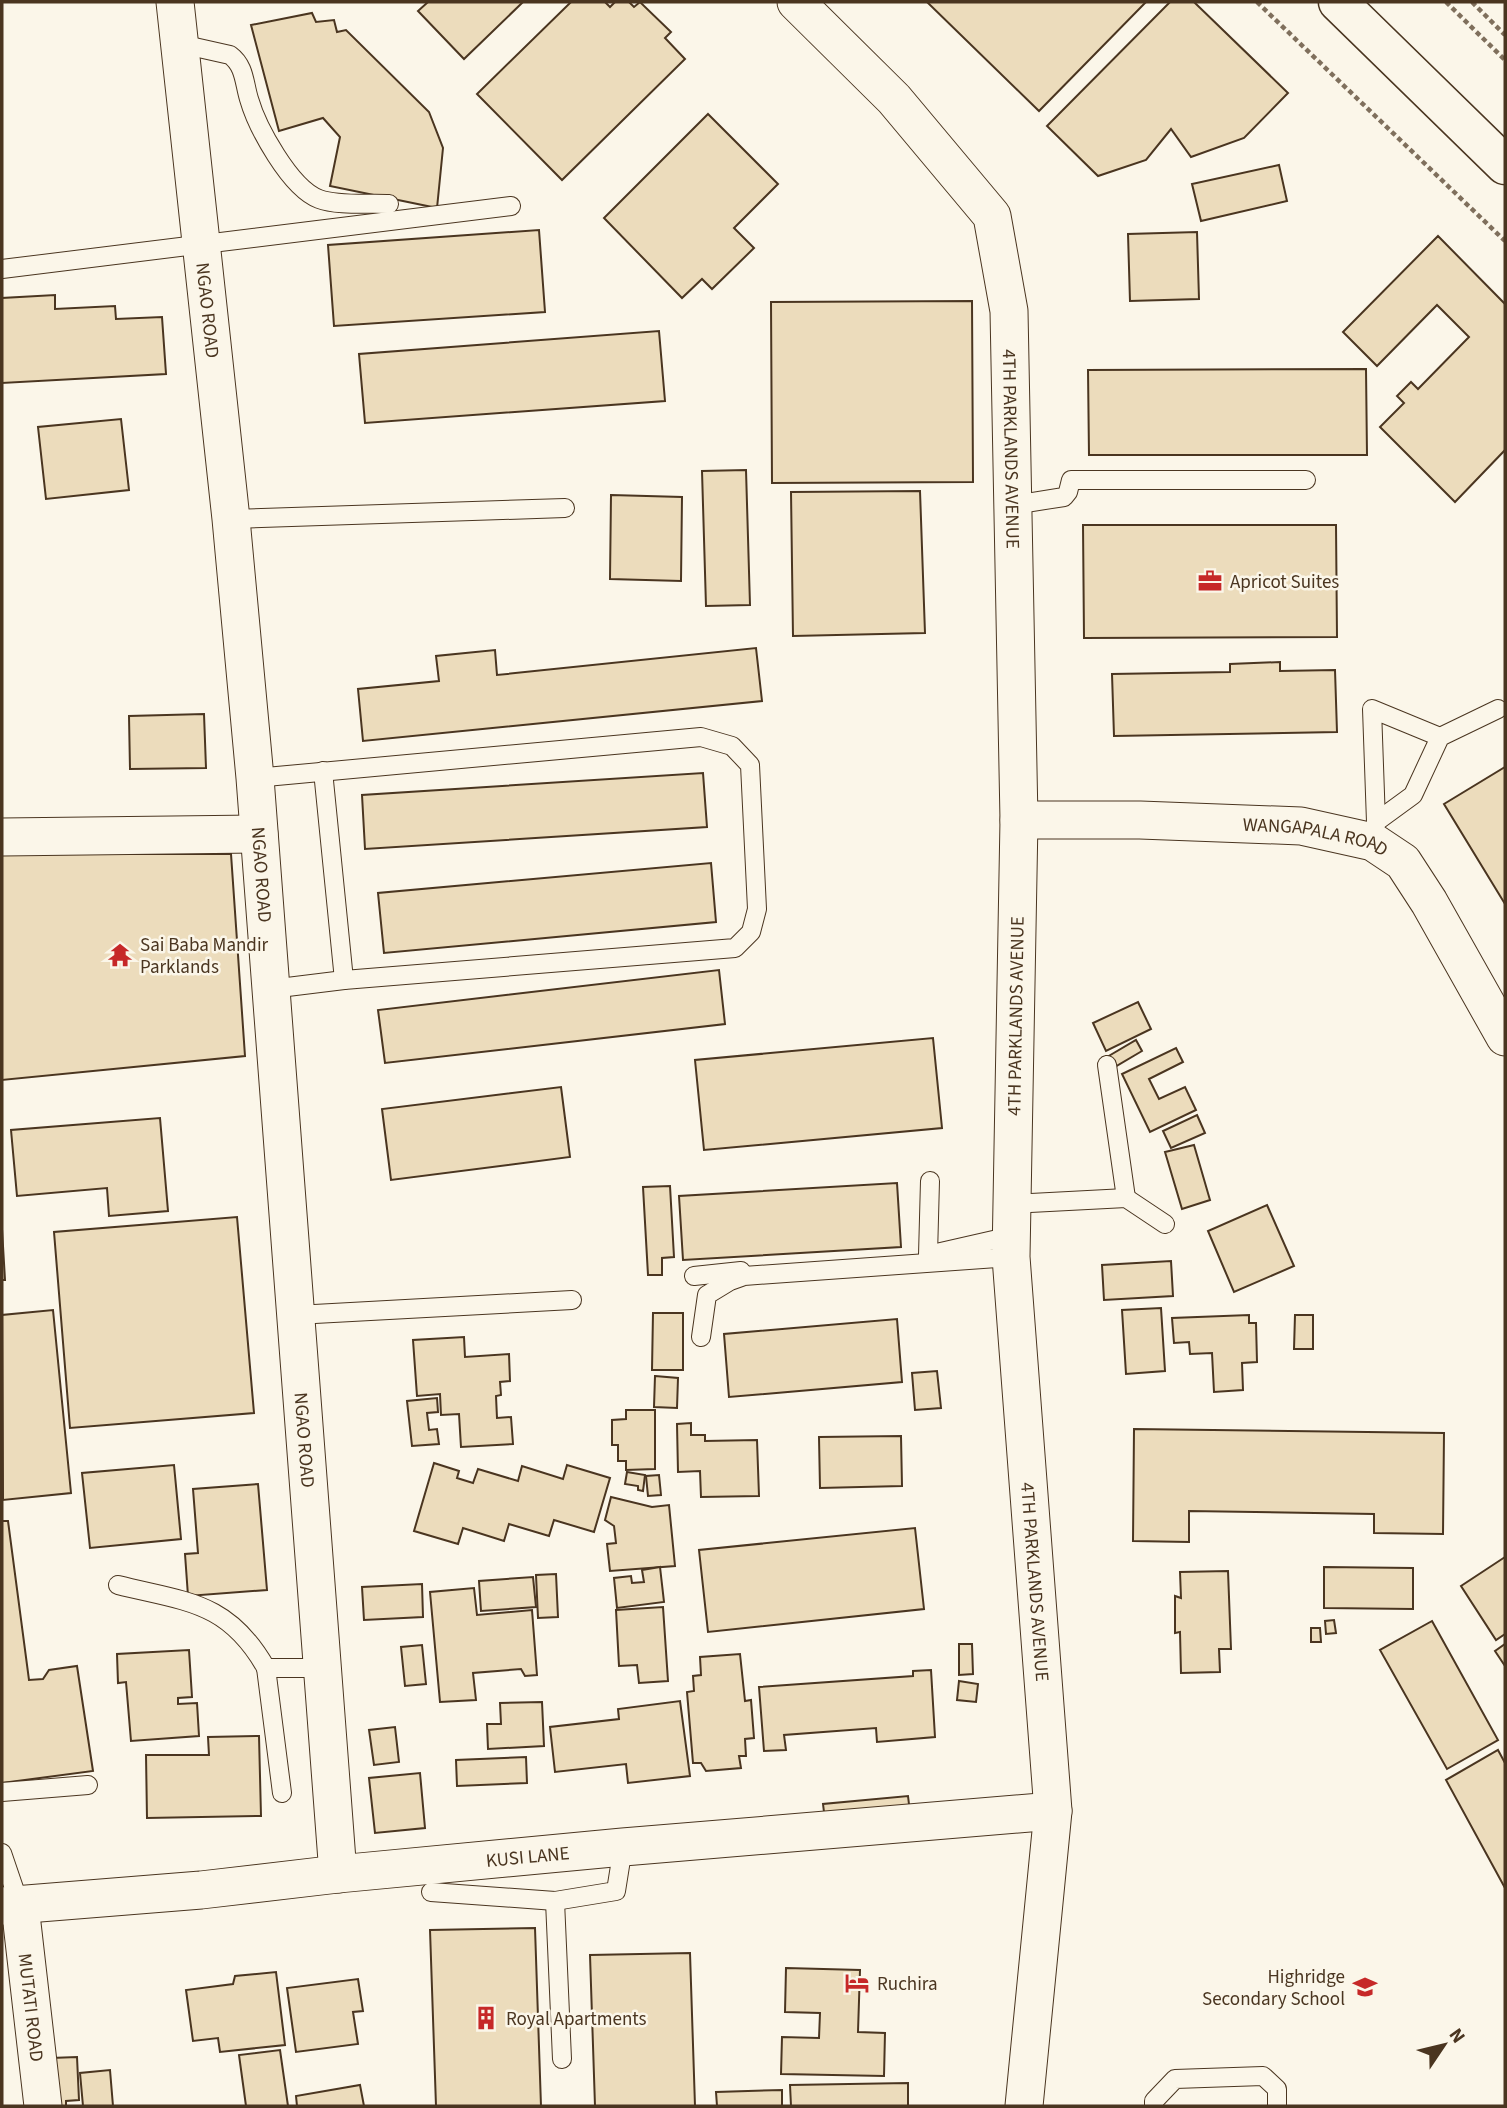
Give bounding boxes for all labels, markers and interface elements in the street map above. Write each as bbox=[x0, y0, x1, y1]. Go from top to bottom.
street label: NGAO ROAD bbox=[188, 261, 225, 359]
street label: 4TH PARKLANDS AVENUE bbox=[995, 349, 1026, 549]
office icon: Apricot Suites bbox=[1196, 567, 1224, 595]
place label: Apricot Suites bbox=[1230, 569, 1339, 596]
street label: WANGAPALA ROAD bbox=[1242, 812, 1393, 864]
street label: NGAO ROAD bbox=[244, 826, 278, 923]
street label: 4TH PARKLANDS AVENUE bbox=[1001, 916, 1032, 1116]
place label: Sai Baba Mandir Parklands bbox=[140, 932, 269, 981]
temple icon: Sai Baba Mandir Parklands bbox=[106, 941, 134, 969]
street label: NGAO ROAD bbox=[287, 1391, 321, 1489]
street label: 4TH PARKLANDS AVENUE bbox=[1013, 1481, 1055, 1683]
street label: KUSI LANE bbox=[485, 1840, 571, 1875]
street label: MUTATI ROAD bbox=[11, 1952, 50, 2063]
place label: Highridge Secondary School bbox=[1202, 1964, 1345, 2013]
hotel icon: Ruchira bbox=[843, 1969, 871, 1997]
place label: Ruchira bbox=[877, 1971, 938, 1998]
school or university icon: Highridge Secondary School bbox=[1351, 1973, 1379, 2001]
building icon: Royal Apartments bbox=[472, 2004, 500, 2032]
place label: Royal Apartments bbox=[506, 2006, 647, 2033]
north arrow bbox=[1409, 2010, 1479, 2080]
text: N bbox=[1442, 2023, 1471, 2049]

